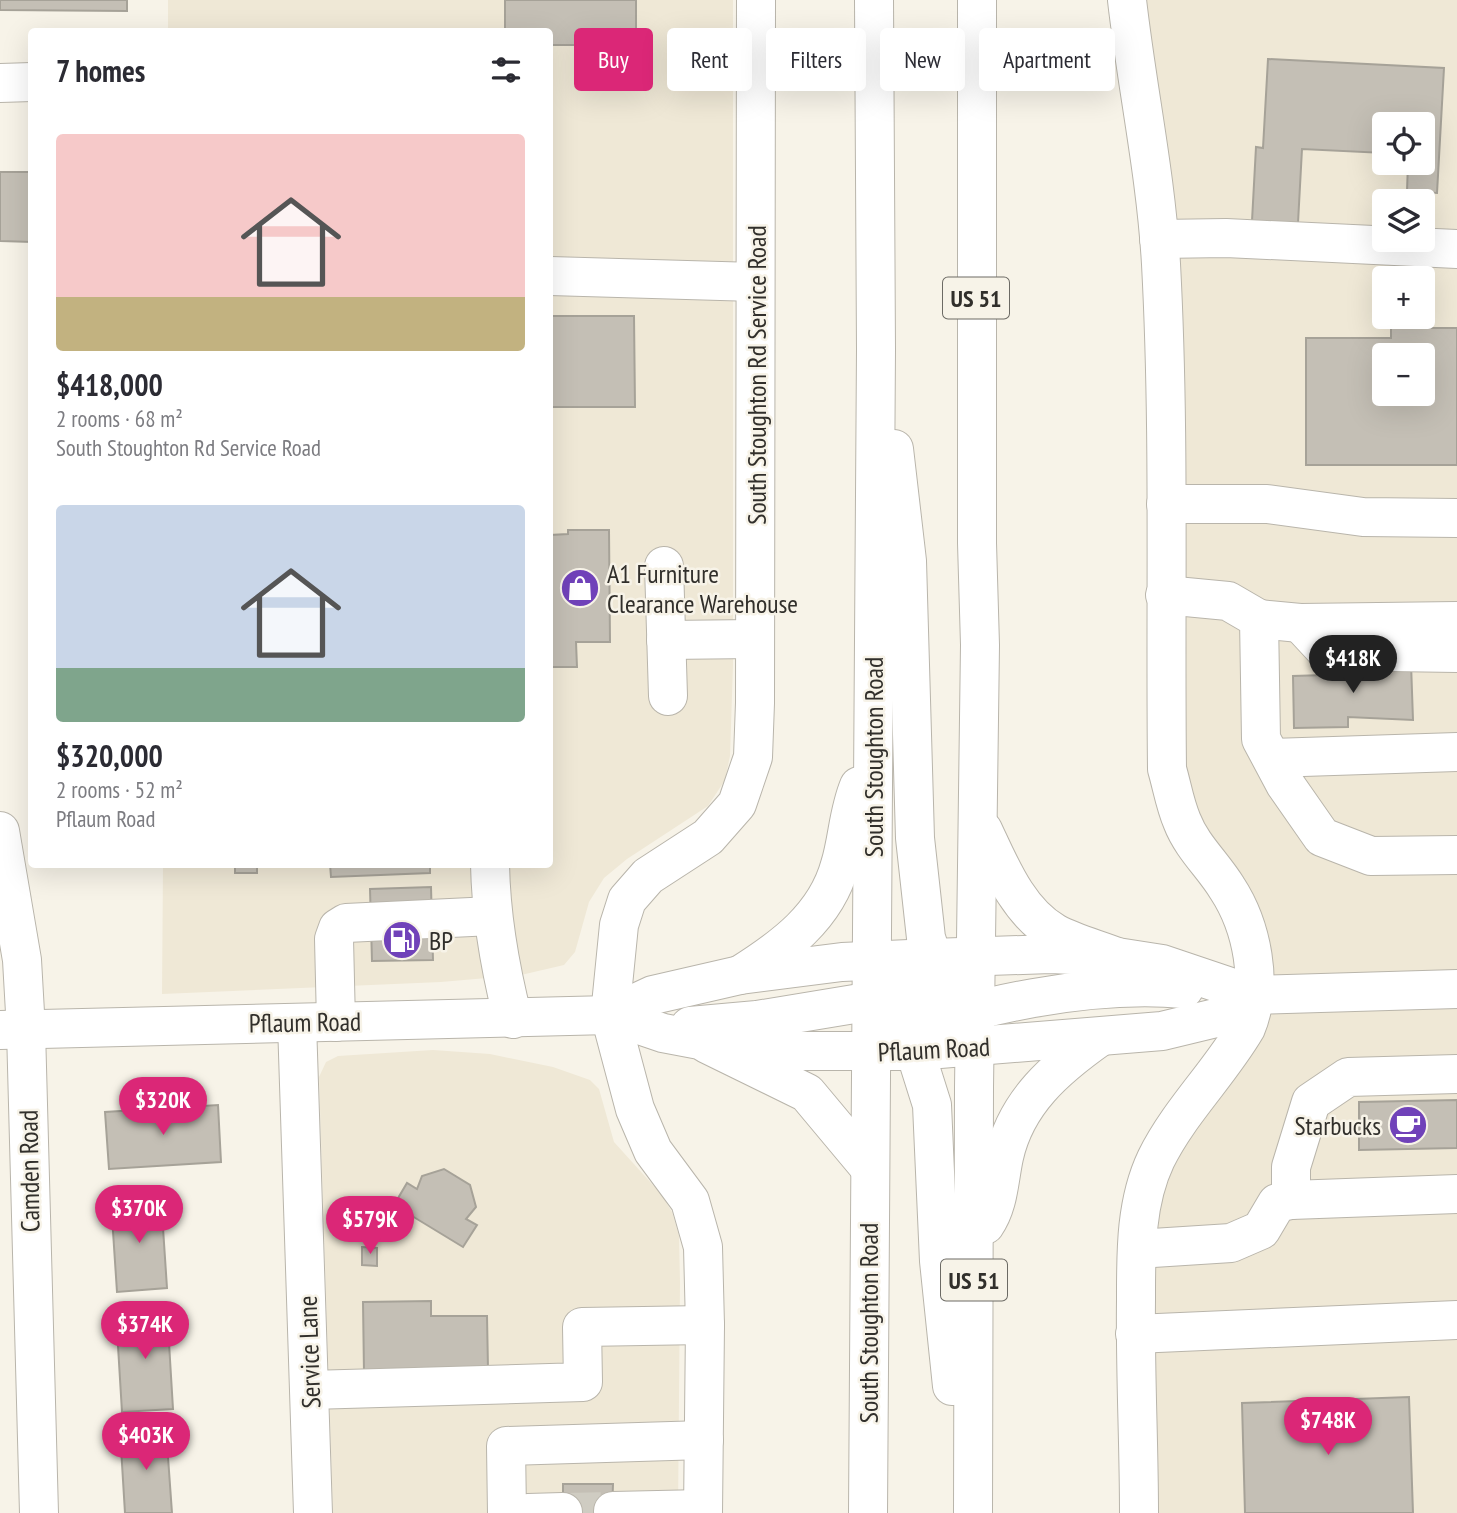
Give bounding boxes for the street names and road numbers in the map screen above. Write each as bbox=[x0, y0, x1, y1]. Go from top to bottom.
street label: South Stoughton Rd Service Road bbox=[740, 225, 773, 525]
road number: US 51 bbox=[943, 278, 1009, 318]
street label: South Stoughton Road bbox=[857, 657, 890, 857]
street label: Pflaum Road bbox=[249, 1005, 361, 1039]
street label: Pflaum Road bbox=[877, 1030, 991, 1068]
street label: Camden Road bbox=[11, 1110, 47, 1232]
street label: South Stoughton Road bbox=[852, 1223, 885, 1423]
road number: US 51 bbox=[941, 1260, 1007, 1300]
street label: Service Lane bbox=[291, 1295, 327, 1409]

